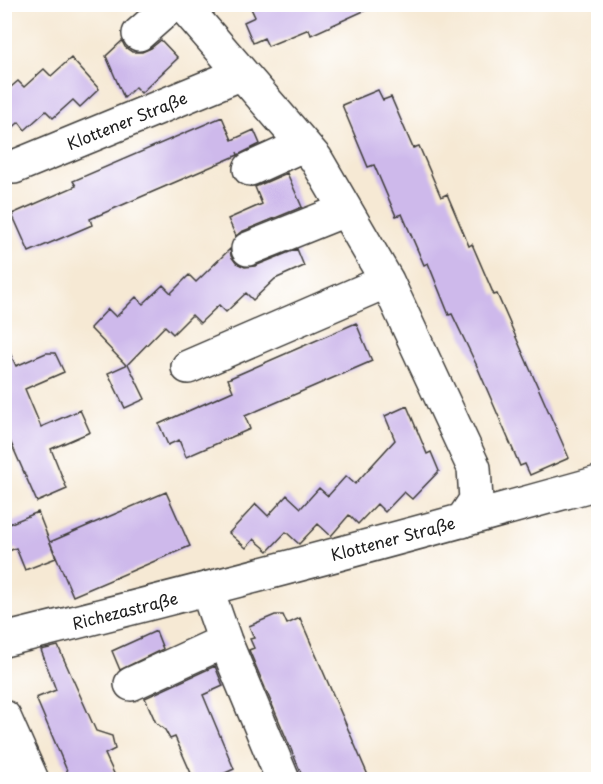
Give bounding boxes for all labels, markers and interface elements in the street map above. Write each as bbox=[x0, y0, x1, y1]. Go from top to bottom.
street label: Klottener Straße bbox=[63, 85, 190, 155]
street label: Klottener Straße bbox=[328, 510, 458, 566]
street label: Richezastraße bbox=[69, 585, 180, 635]

